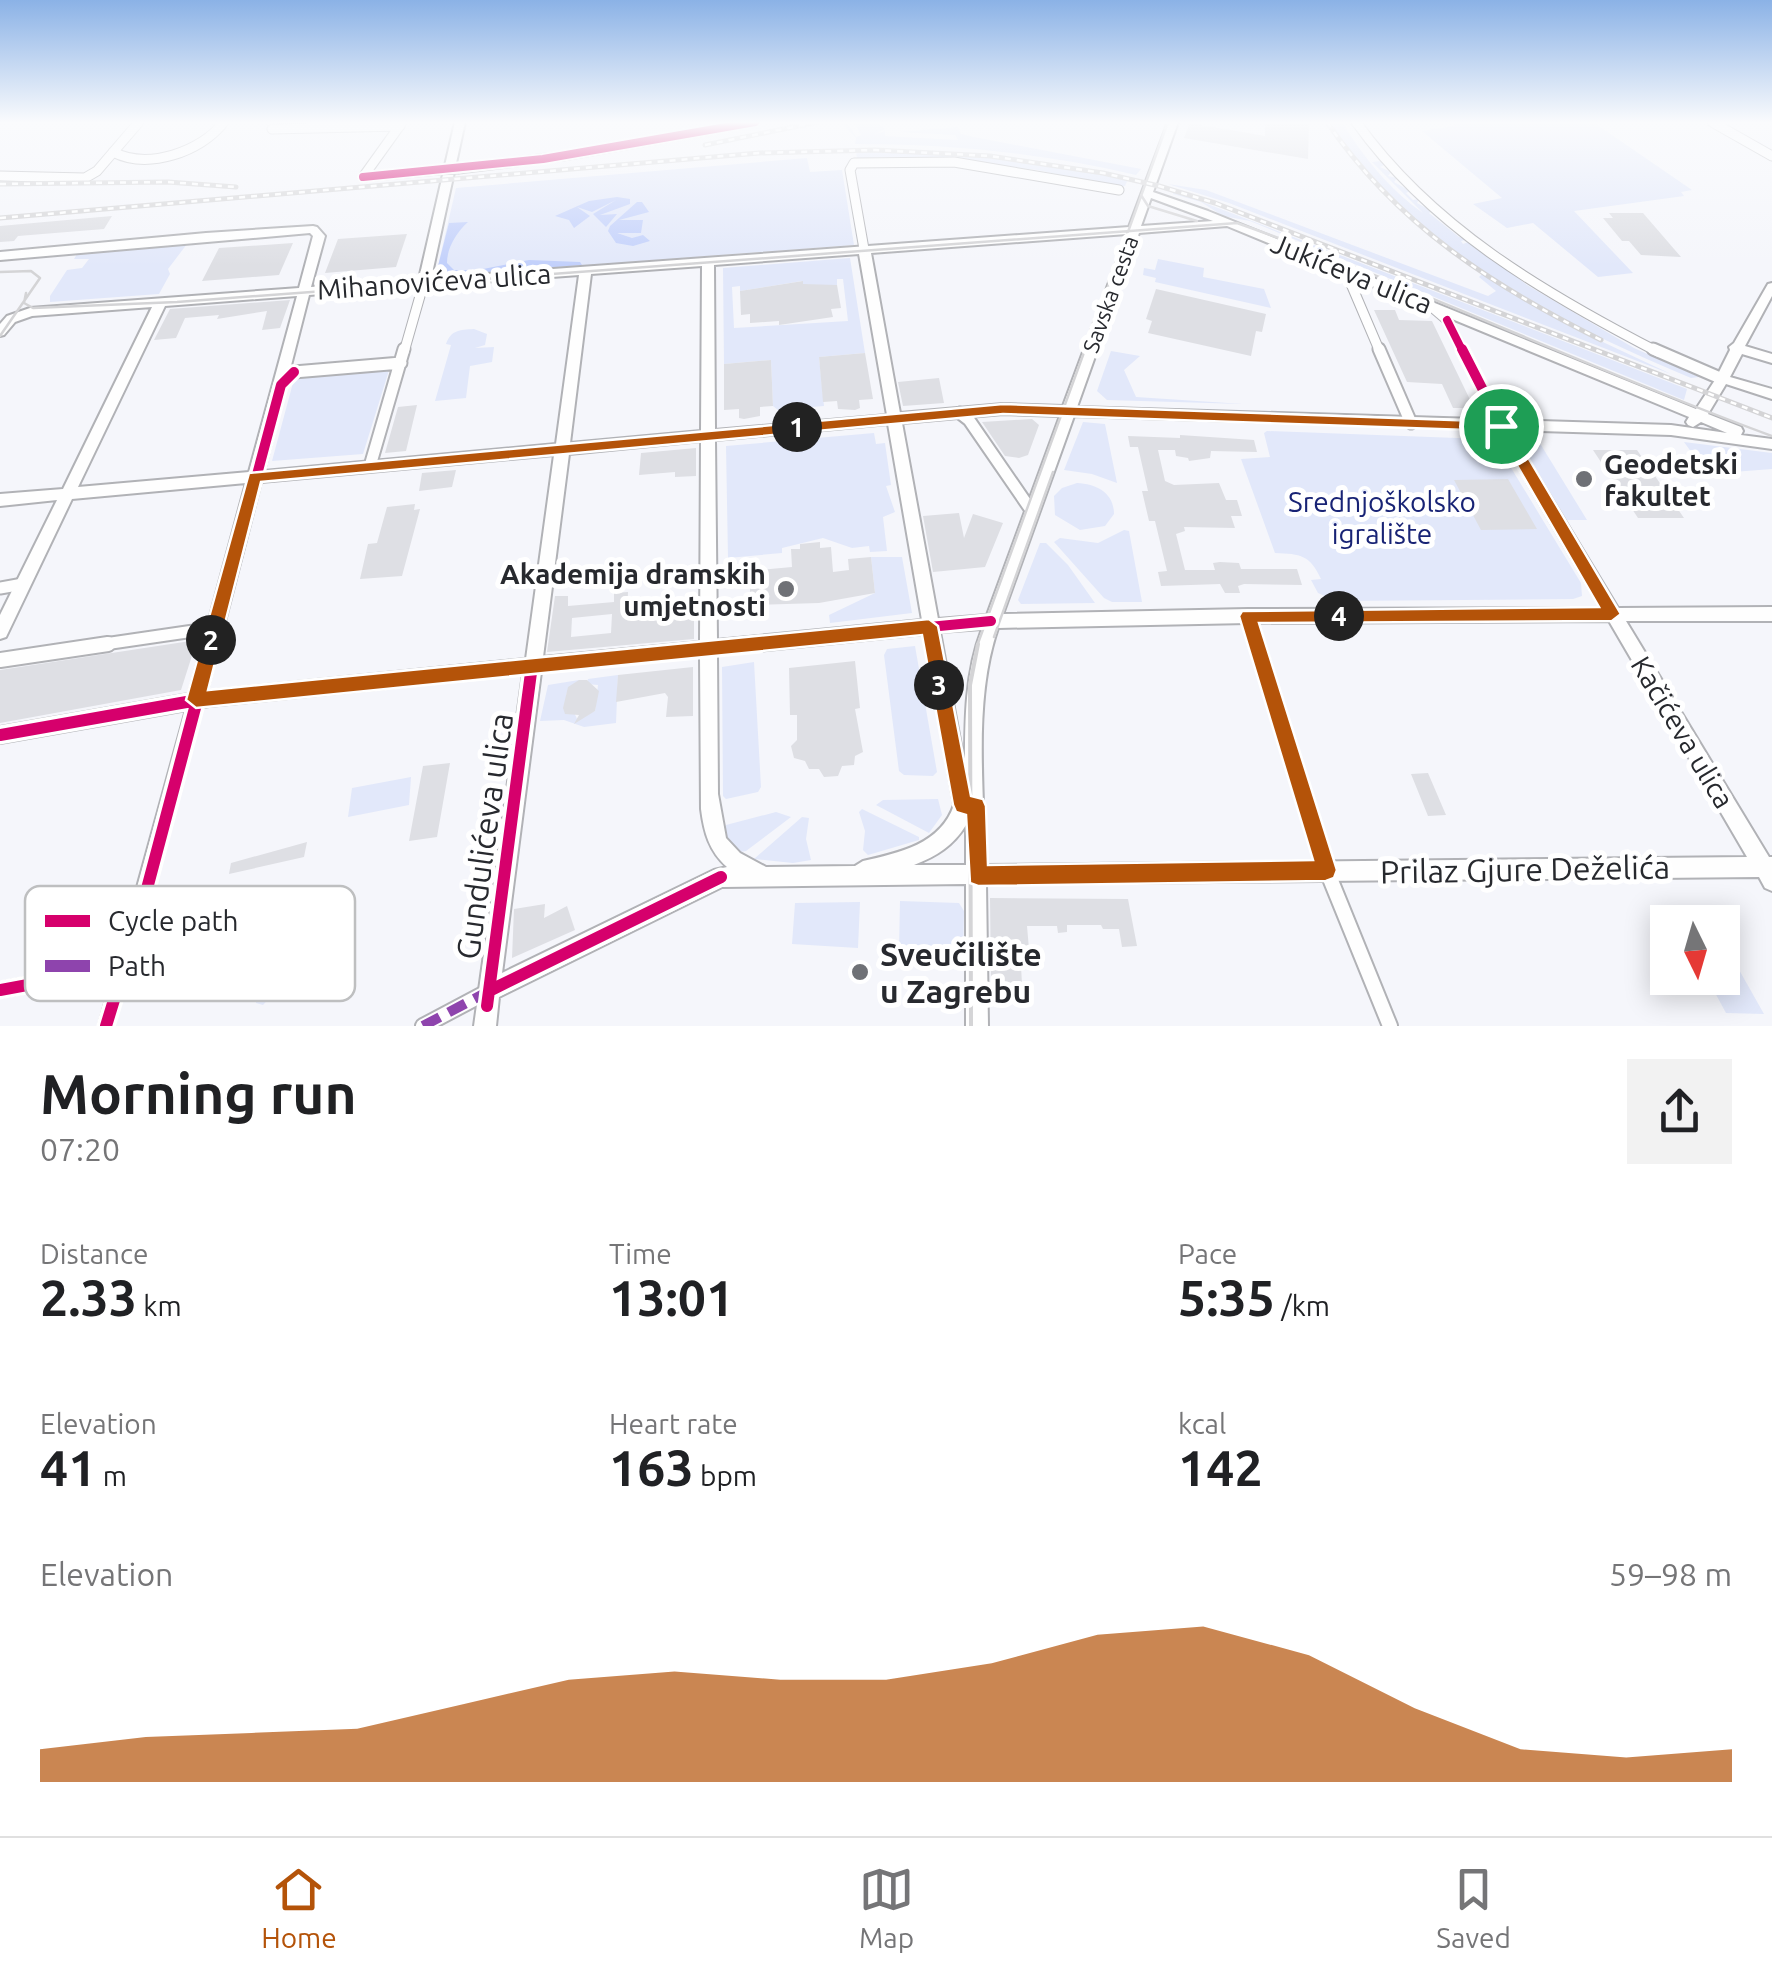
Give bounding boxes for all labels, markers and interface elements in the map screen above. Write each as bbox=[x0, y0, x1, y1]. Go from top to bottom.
street label: Jukićeva ulica bbox=[1267, 227, 1437, 319]
street label: Savska cesta bbox=[1077, 232, 1143, 356]
street label: Mihanovićeva ulica bbox=[316, 257, 552, 305]
pin bbox=[1459, 384, 1544, 469]
icon: arrive bbox=[1474, 399, 1529, 454]
pin: 1 bbox=[772, 402, 822, 452]
text: 1 bbox=[789, 411, 805, 442]
place label: Geodetski fakultet bbox=[1604, 448, 1738, 511]
marker: Geodetski fakultet bbox=[1573, 468, 1595, 490]
park label: Srednjoškolsko igralište bbox=[1288, 486, 1476, 549]
place label: Akademija dramskih umjetnosti bbox=[500, 558, 766, 621]
marker: Akademija dramskih umjetnosti bbox=[775, 578, 797, 600]
pin: 4 bbox=[1314, 591, 1364, 641]
text: 4 bbox=[1331, 600, 1347, 631]
pin: 2 bbox=[186, 615, 236, 665]
text: 2 bbox=[203, 624, 219, 655]
street label: Kačićeva ulica bbox=[1626, 651, 1740, 813]
pin: 3 bbox=[914, 660, 964, 710]
text: 3 bbox=[931, 669, 947, 700]
street label: Gundulićeva ulica bbox=[449, 711, 519, 961]
street label: Prilaz Gjure Deželića bbox=[1380, 848, 1670, 890]
legend bbox=[25, 886, 355, 1001]
text: Cycle path bbox=[108, 905, 239, 936]
north arrow bbox=[1650, 905, 1740, 995]
map controls bbox=[1650, 905, 1740, 995]
place label: Sveučilište u Zagrebu bbox=[880, 936, 1042, 1009]
text: Path bbox=[108, 950, 166, 981]
marker: Sveučilište u Zagrebu bbox=[849, 961, 871, 983]
button: share bbox=[1627, 1059, 1732, 1164]
text: Morning run bbox=[40, 1063, 357, 1124]
text: 07:20 bbox=[40, 1131, 120, 1167]
text: Distance bbox=[40, 1238, 148, 1269]
text: Time bbox=[609, 1238, 672, 1269]
text: Pace bbox=[1178, 1238, 1237, 1269]
text: 2.33 bbox=[40, 1269, 137, 1325]
text: 13:01 bbox=[609, 1269, 734, 1325]
text: 5:35 bbox=[1178, 1269, 1275, 1325]
text: km bbox=[137, 1290, 182, 1321]
text: /km bbox=[1275, 1290, 1330, 1321]
text: Elevation bbox=[40, 1408, 157, 1439]
text: Heart rate bbox=[609, 1408, 738, 1439]
text: kcal bbox=[1178, 1408, 1226, 1439]
text: 41 bbox=[40, 1439, 96, 1495]
text: 163 bbox=[609, 1439, 694, 1495]
text: 142 bbox=[1178, 1439, 1263, 1495]
text: m bbox=[96, 1460, 127, 1491]
text: bpm bbox=[694, 1460, 757, 1491]
text: Elevation bbox=[40, 1556, 173, 1592]
text: 59–98 m bbox=[1609, 1556, 1732, 1592]
tab: Home bbox=[261, 1862, 337, 1953]
tab: Map bbox=[859, 1862, 914, 1953]
tab: Saved bbox=[1436, 1862, 1511, 1953]

